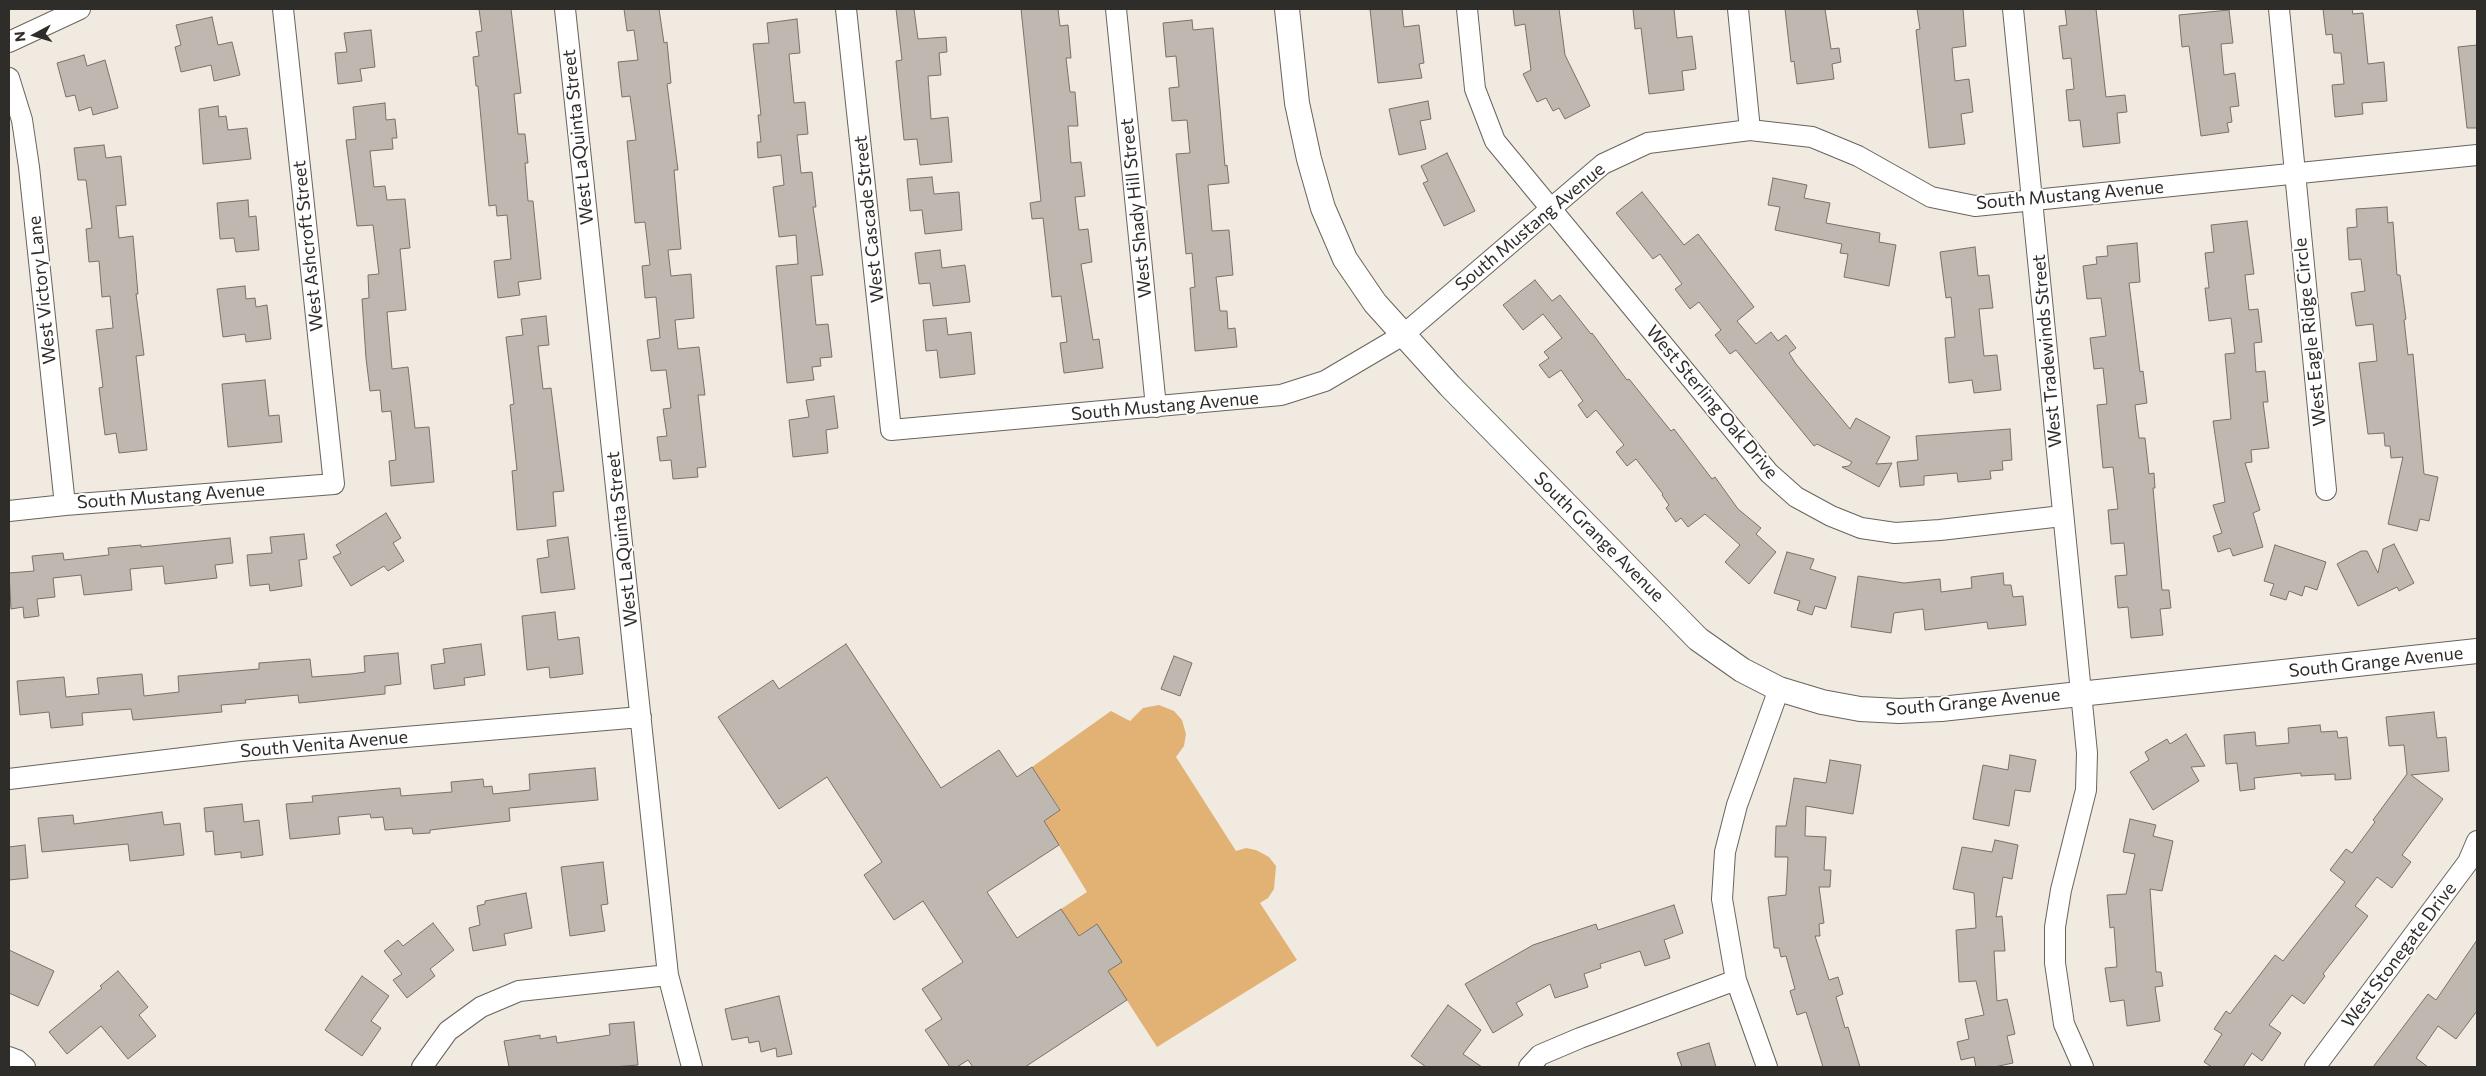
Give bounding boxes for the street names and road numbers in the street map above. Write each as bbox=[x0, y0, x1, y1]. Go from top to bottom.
street label: West LaQuinta Street bbox=[558, 48, 598, 226]
street label: West Shady Hill Street bbox=[1116, 117, 1156, 299]
street label: West Cascade Street bbox=[849, 134, 889, 304]
street label: South Mustang Avenue bbox=[1451, 158, 1609, 296]
street label: West Ashcroft Street bbox=[288, 159, 328, 333]
street label: South Mustang Avenue bbox=[1975, 176, 2165, 214]
street label: West Victory Lane bbox=[23, 215, 61, 365]
street label: West Eagle Ridge Circle bbox=[2289, 237, 2331, 427]
street label: West Tradewinds Street bbox=[2028, 253, 2066, 449]
street label: West Sterling Oak Drive bbox=[1642, 321, 1782, 483]
street label: South Mustang Avenue bbox=[1070, 387, 1260, 425]
street label: West LaQuinta Street bbox=[602, 450, 642, 628]
street label: South Grange Avenue bbox=[1530, 468, 1668, 606]
street label: South Mustang Avenue bbox=[76, 479, 266, 513]
street label: South Grange Avenue bbox=[2288, 642, 2464, 682]
street label: South Grange Avenue bbox=[1885, 684, 2061, 720]
street label: South Venita Avenue bbox=[239, 726, 409, 762]
street label: West Stonegate Drive bbox=[2337, 878, 2461, 1032]

